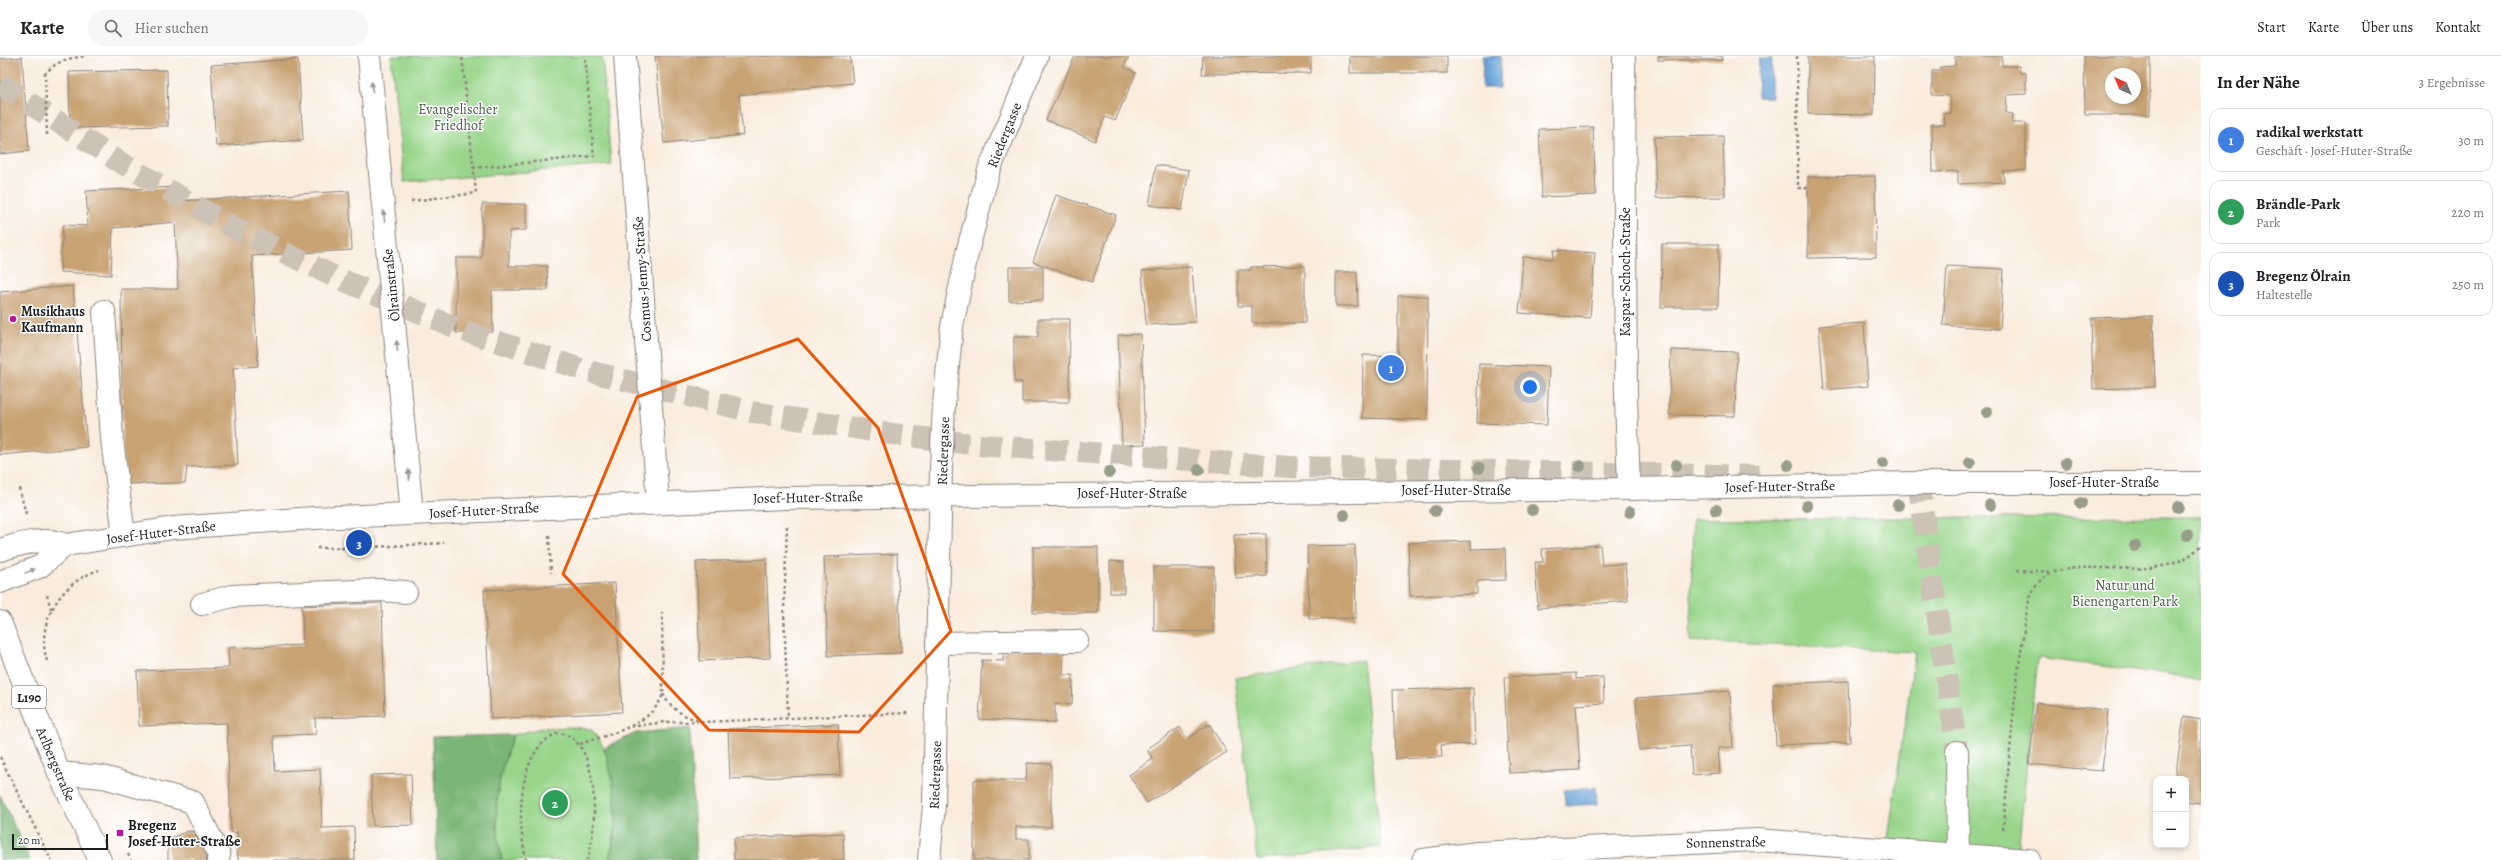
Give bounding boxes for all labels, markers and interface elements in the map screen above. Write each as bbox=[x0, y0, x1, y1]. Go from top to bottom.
search box bbox=[88, 10, 368, 46]
text: Karte bbox=[20, 15, 64, 41]
icon: search bbox=[102, 17, 124, 39]
text: Hier suchen bbox=[134, 18, 209, 38]
text: Start bbox=[2257, 18, 2286, 37]
text: Karte bbox=[2308, 18, 2339, 37]
text: Über uns bbox=[2361, 18, 2413, 37]
text: Kontakt bbox=[2435, 18, 2481, 37]
north arrow bbox=[2105, 68, 2141, 104]
text: In der Nähe bbox=[2217, 71, 2300, 94]
text: 3 Ergebnisse bbox=[2419, 74, 2485, 91]
one-way arrow bbox=[368, 81, 375, 93]
park label: Evangelischer Friedhof bbox=[418, 100, 498, 135]
street label: Riedergasse bbox=[983, 100, 1026, 171]
text: radikal werkstatt bbox=[2256, 122, 2363, 142]
text: 1 bbox=[2229, 132, 2233, 149]
text: 30 m bbox=[2458, 132, 2484, 149]
text: Geschäft · Josef-Huter-Straße bbox=[2256, 142, 2412, 159]
text: Brändle-Park bbox=[2256, 194, 2340, 214]
text: 2 bbox=[2228, 204, 2234, 221]
text: 220 m bbox=[2451, 204, 2484, 221]
street label: Kaspar-Schoch-Straße bbox=[1616, 207, 1635, 337]
one-way arrow bbox=[381, 210, 387, 222]
text: Park bbox=[2256, 214, 2280, 231]
street label: Cosmus-Jenny-Straße bbox=[629, 216, 656, 342]
street label: Ölrainstraße bbox=[378, 248, 405, 322]
text: Bregenz Ölrain bbox=[2256, 266, 2351, 286]
text: 3 bbox=[2228, 276, 2234, 293]
text: 250 m bbox=[2452, 276, 2484, 293]
text: Haltestelle bbox=[2256, 286, 2312, 303]
place label: Musikhaus Kaufmann bbox=[21, 302, 85, 337]
marker: Musikhaus Kaufmann bbox=[8, 314, 18, 324]
one-way arrow bbox=[393, 340, 400, 352]
pin: 1 bbox=[1378, 353, 1404, 383]
your location bbox=[1520, 377, 1540, 397]
street label: Riedergasse bbox=[933, 416, 954, 486]
one-way arrow bbox=[406, 469, 412, 481]
street label: Josef-Huter-Straße bbox=[2049, 473, 2159, 492]
street label: Josef-Huter-Straße bbox=[1725, 476, 1835, 497]
street label: Josef-Huter-Straße bbox=[1401, 481, 1511, 500]
street label: Josef-Huter-Straße bbox=[1077, 484, 1187, 503]
street label: Josef-Huter-Straße bbox=[753, 487, 863, 508]
street label: Josef-Huter-Straße bbox=[429, 498, 540, 523]
street label: Josef-Huter-Straße bbox=[105, 516, 217, 549]
pin: 3 bbox=[346, 528, 372, 558]
one-way arrow bbox=[25, 567, 37, 573]
park label: Natur und Bienengarten Park bbox=[2072, 576, 2178, 611]
road number: L190 bbox=[12, 686, 46, 708]
street label: Arlbergstraße bbox=[31, 723, 80, 804]
street label: Riedergasse bbox=[925, 740, 946, 810]
map controls bbox=[2153, 776, 2189, 848]
button: + bbox=[2153, 776, 2189, 812]
pin: 2 bbox=[542, 788, 568, 818]
button: − bbox=[2153, 812, 2189, 848]
place label: Bregenz Josef-Huter-Straße bbox=[128, 816, 241, 851]
marker: Bregenz Josef-Huter-Straße bbox=[115, 828, 125, 838]
scale bar bbox=[12, 832, 108, 851]
street label: Sonnenstraße bbox=[1686, 832, 1766, 853]
text: 20 m bbox=[18, 833, 40, 848]

